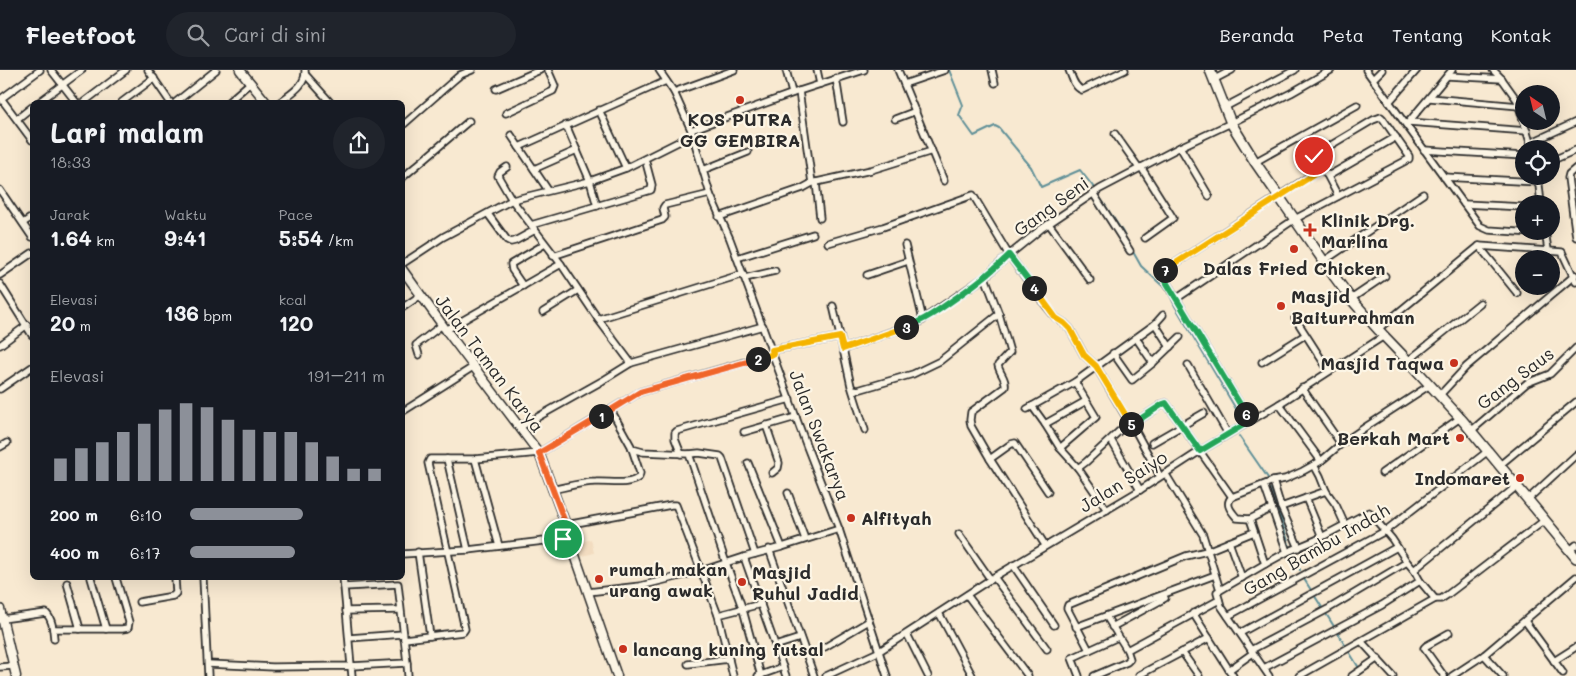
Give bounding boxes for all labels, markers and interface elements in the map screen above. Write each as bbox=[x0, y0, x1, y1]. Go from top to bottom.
search box bbox=[166, 12, 516, 57]
text: Fleetfoot bbox=[25, 19, 136, 50]
icon: search bbox=[184, 21, 212, 49]
text: Cari di sini bbox=[224, 22, 326, 47]
text: Beranda bbox=[1220, 23, 1295, 47]
text: Peta bbox=[1323, 23, 1364, 47]
text: Tentang bbox=[1392, 23, 1463, 47]
text: Kontak bbox=[1491, 23, 1551, 47]
north arrow bbox=[1515, 85, 1560, 130]
map controls bbox=[1515, 85, 1560, 295]
marker: KOS PUTRA GG GEMBIRA bbox=[734, 94, 746, 106]
place label: KOS PUTRA GG GEMBIRA bbox=[680, 107, 800, 152]
text: Lari malam bbox=[50, 114, 204, 150]
button: share bbox=[333, 117, 385, 169]
pin bbox=[1293, 135, 1335, 177]
button: locate bbox=[1515, 140, 1560, 185]
icon: check bbox=[1300, 142, 1328, 170]
text: 18:33 bbox=[50, 151, 91, 172]
street label: Gang Seni bbox=[1009, 171, 1093, 241]
button: + bbox=[1515, 195, 1560, 240]
text: Jarak bbox=[50, 205, 90, 224]
text: Waktu bbox=[164, 205, 207, 224]
text: Pace bbox=[279, 205, 313, 224]
place label: Klinik Drg. Marlina bbox=[1321, 208, 1415, 253]
marker: Klinik Drg. Marlina bbox=[1303, 223, 1317, 237]
text: 1.64 bbox=[50, 224, 92, 251]
text: 9:41 bbox=[164, 224, 206, 251]
text: 5:54 bbox=[279, 224, 323, 251]
text: km bbox=[92, 231, 115, 250]
text: /km bbox=[323, 231, 354, 250]
marker: Dalas Fried Chicken bbox=[1288, 243, 1300, 255]
button: − bbox=[1515, 250, 1560, 295]
place label: Dalas Fried Chicken bbox=[1203, 256, 1385, 280]
pin: 7 bbox=[1152, 258, 1178, 282]
text: 7 bbox=[1162, 261, 1169, 280]
pin: 4 bbox=[1022, 276, 1046, 300]
text: 4 bbox=[1030, 279, 1039, 298]
place label: Masjid Baiturrahman bbox=[1291, 284, 1415, 329]
street label: Jalan Taman Karya bbox=[430, 289, 550, 437]
text: Elevasi bbox=[50, 290, 97, 309]
text: kcal bbox=[279, 290, 307, 309]
text: 136 bbox=[164, 299, 199, 326]
marker: Masjid Baiturrahman bbox=[1275, 300, 1287, 312]
text: bpm bbox=[199, 306, 232, 325]
text: 20 bbox=[50, 309, 75, 336]
text: 120 bbox=[279, 309, 313, 336]
pin: 3 bbox=[894, 314, 918, 340]
text: m bbox=[75, 316, 91, 335]
text: 3 bbox=[902, 318, 911, 337]
street label: Gang Saus bbox=[1472, 341, 1558, 415]
pin: 2 bbox=[746, 346, 770, 372]
text: 2 bbox=[755, 350, 762, 369]
place label: Masjid Taqwa bbox=[1320, 351, 1444, 375]
marker: Masjid Taqwa bbox=[1448, 357, 1460, 369]
text: Elevasi bbox=[50, 365, 104, 386]
text: 191–211 m bbox=[307, 365, 385, 386]
street label: Jalan Swakarya bbox=[784, 366, 856, 504]
pin: 6 bbox=[1234, 402, 1258, 426]
pin: 1 bbox=[588, 404, 614, 428]
text: 6 bbox=[1242, 405, 1251, 424]
text: 1 bbox=[598, 407, 605, 426]
pin: 5 bbox=[1118, 412, 1144, 436]
text: 5 bbox=[1127, 415, 1136, 434]
place label: Berkah Mart bbox=[1337, 426, 1450, 450]
marker: Berkah Mart bbox=[1454, 432, 1466, 444]
street label: Jalan Saiyo bbox=[1074, 444, 1172, 518]
place label: Indomaret bbox=[1415, 466, 1510, 490]
marker: Indomaret bbox=[1514, 472, 1526, 484]
street label: Gang Bambu Indah bbox=[1238, 497, 1394, 601]
text: 200 m bbox=[50, 504, 98, 525]
text: 6:10 bbox=[130, 504, 162, 525]
place label: Alfityah bbox=[861, 506, 931, 530]
marker: Alfityah bbox=[845, 512, 857, 524]
pin bbox=[542, 518, 584, 560]
icon: arrive bbox=[549, 525, 577, 553]
text: 400 m bbox=[50, 542, 99, 563]
text: 6:17 bbox=[130, 542, 161, 563]
place label: rumah makan urang awak bbox=[609, 557, 727, 602]
place label: Masjid Ruhul Jadid bbox=[752, 560, 859, 605]
marker: rumah makan urang awak bbox=[593, 573, 605, 585]
marker: Masjid Ruhul Jadid bbox=[736, 576, 748, 588]
place label: lancang kuning futsal bbox=[633, 637, 824, 661]
marker: lancang kuning futsal bbox=[617, 643, 629, 655]

